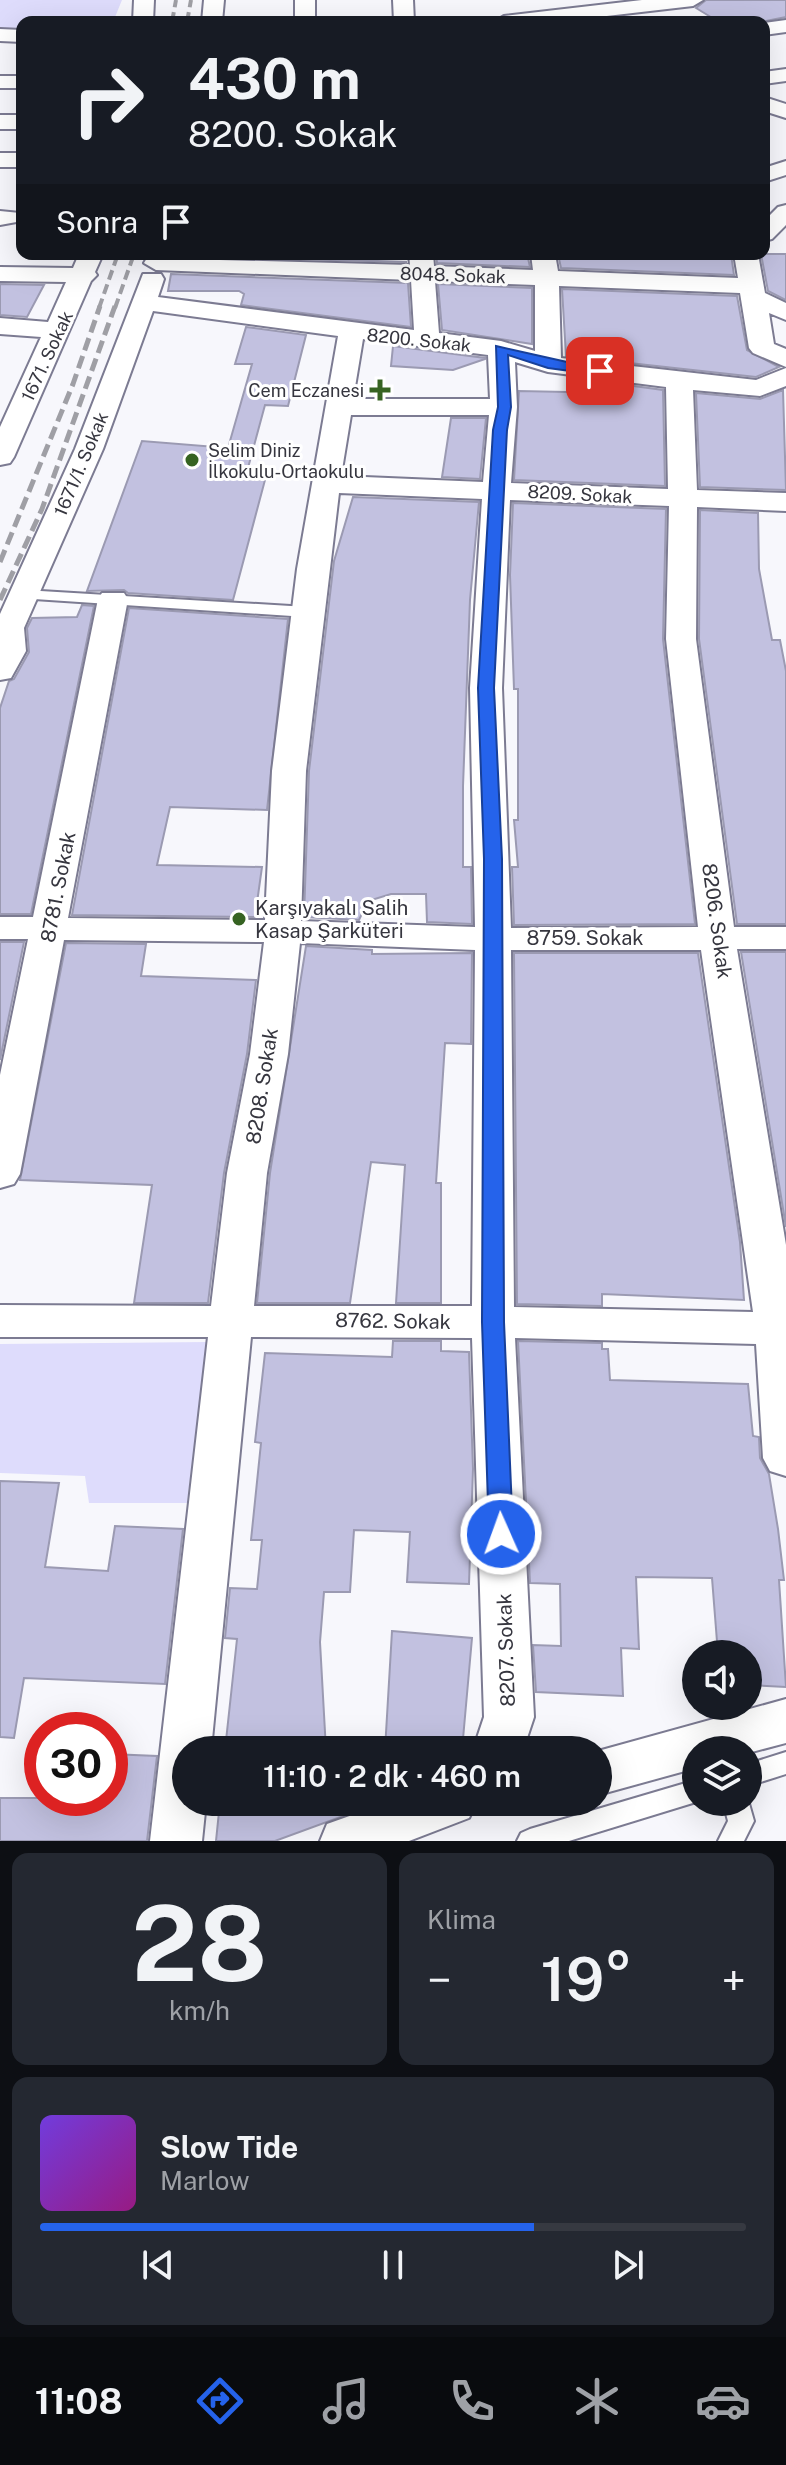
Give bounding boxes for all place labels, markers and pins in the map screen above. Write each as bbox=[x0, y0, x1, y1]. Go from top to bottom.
pin bbox=[566, 337, 634, 405]
place label: Cem Eczanesi bbox=[248, 380, 364, 401]
marker: Cem Eczanesi bbox=[371, 381, 389, 399]
place label: Selim Diniz İlkokulu-Ortaokulu bbox=[208, 440, 364, 482]
marker: Selim Diniz İlkokulu-Ortaokulu bbox=[183, 451, 201, 469]
place label: Karşıyakalı Salih Kasap Şarküteri bbox=[255, 896, 408, 943]
marker: Karşıyakalı Salih Kasap Şarküteri bbox=[230, 910, 248, 928]

